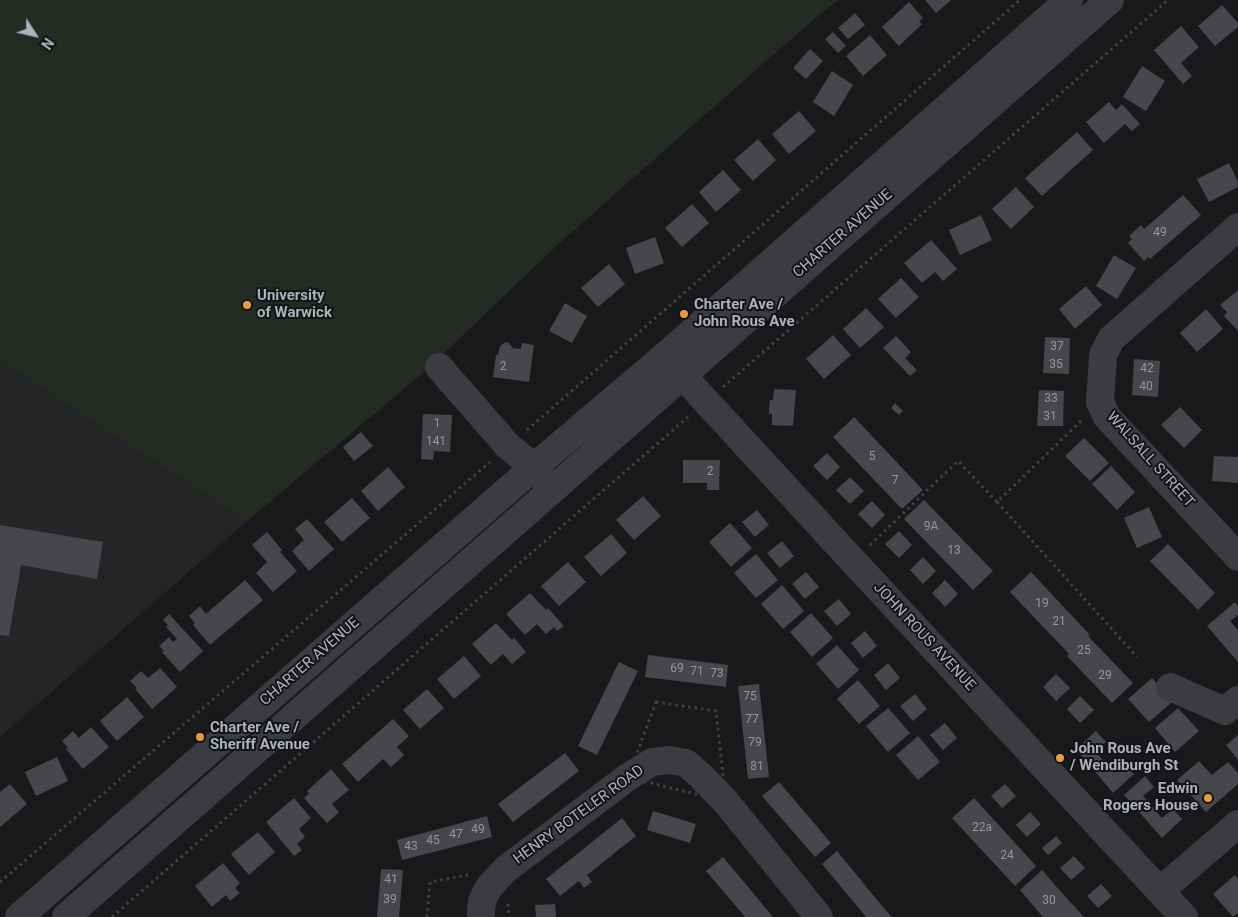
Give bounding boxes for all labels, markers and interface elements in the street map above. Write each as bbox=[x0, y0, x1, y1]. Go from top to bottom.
north arrow bbox=[10, 10, 60, 60]
text: N bbox=[38, 35, 57, 52]
street label: CHARTER AVENUE bbox=[790, 186, 896, 282]
house number: 49 bbox=[1153, 226, 1167, 240]
place label: University of Warwick bbox=[257, 287, 332, 322]
place label: Charter Ave / John Rous Ave bbox=[694, 296, 795, 331]
marker: University of Warwick bbox=[241, 299, 253, 311]
marker: Charter Ave / John Rous Ave bbox=[678, 308, 690, 320]
house number: 37 bbox=[1050, 340, 1064, 354]
house number: 35 bbox=[1049, 358, 1063, 372]
house number: 2 bbox=[500, 360, 506, 374]
house number: 42 bbox=[1140, 362, 1154, 376]
house number: 40 bbox=[1139, 380, 1153, 394]
house number: 33 bbox=[1044, 392, 1058, 406]
street label: WALSALL STREET bbox=[1102, 408, 1198, 512]
house number: 31 bbox=[1043, 410, 1057, 424]
house number: 1 bbox=[434, 417, 440, 431]
house number: 141 bbox=[426, 435, 446, 449]
house number: 5 bbox=[869, 450, 875, 464]
house number: 2 bbox=[707, 465, 713, 479]
house number: 7 bbox=[892, 474, 898, 488]
house number: 9A bbox=[924, 520, 938, 534]
house number: 13 bbox=[947, 544, 961, 558]
street label: JOHN ROUS AVENUE bbox=[869, 579, 979, 695]
house number: 19 bbox=[1035, 597, 1049, 611]
street label: CHARTER AVENUE bbox=[257, 614, 363, 710]
house number: 21 bbox=[1052, 615, 1066, 629]
house number: 25 bbox=[1077, 644, 1091, 658]
house number: 69 bbox=[670, 662, 684, 676]
house number: 71 bbox=[690, 665, 704, 679]
house number: 73 bbox=[710, 667, 724, 681]
house number: 29 bbox=[1098, 669, 1112, 683]
house number: 75 bbox=[743, 690, 757, 704]
house number: 77 bbox=[745, 713, 759, 727]
place label: Charter Ave / Sheriff Avenue bbox=[210, 719, 310, 754]
marker: Charter Ave / Sheriff Avenue bbox=[194, 731, 206, 743]
house number: 79 bbox=[748, 736, 762, 750]
place label: John Rous Ave / Wendiburgh St bbox=[1070, 740, 1178, 775]
marker: John Rous Ave / Wendiburgh St bbox=[1054, 752, 1066, 764]
house number: 81 bbox=[750, 760, 764, 774]
street label: HENRY BOTELER ROAD bbox=[510, 762, 648, 868]
place label: Edwin Rogers House bbox=[1103, 780, 1198, 815]
marker: Edwin Rogers House bbox=[1202, 792, 1214, 804]
house number: 22a bbox=[972, 821, 992, 835]
house number: 49 bbox=[471, 823, 485, 837]
house number: 47 bbox=[449, 828, 463, 842]
house number: 45 bbox=[426, 834, 440, 848]
house number: 43 bbox=[404, 840, 418, 854]
house number: 24 bbox=[1000, 849, 1014, 863]
house number: 41 bbox=[384, 873, 398, 887]
house number: 39 bbox=[383, 893, 397, 907]
house number: 30 bbox=[1042, 894, 1056, 908]

